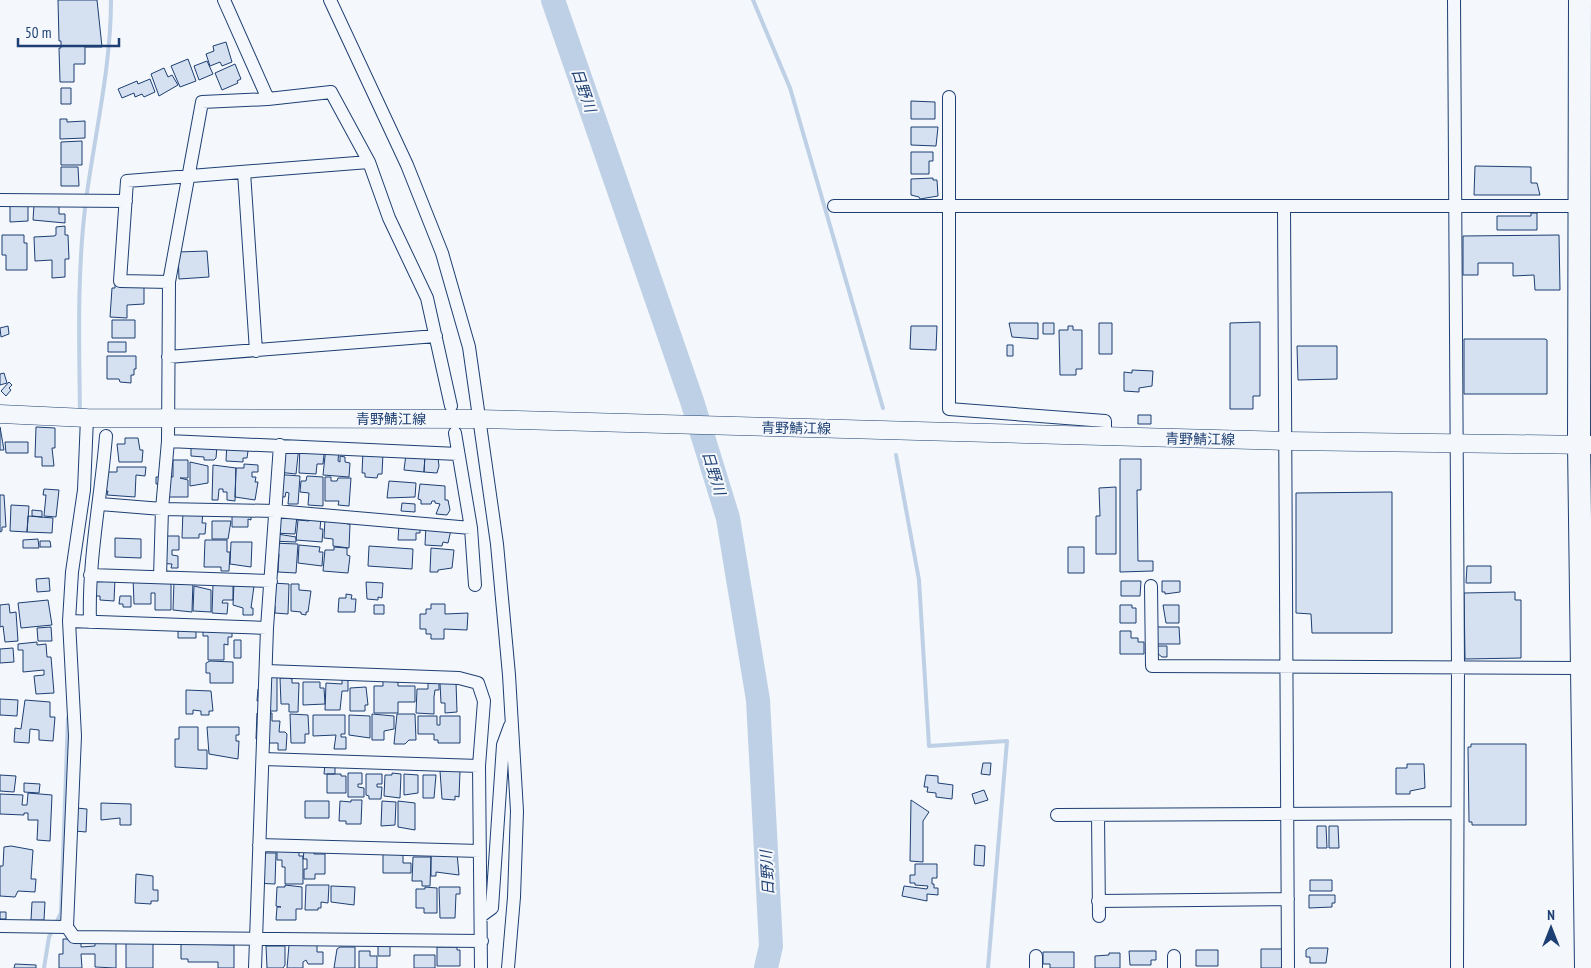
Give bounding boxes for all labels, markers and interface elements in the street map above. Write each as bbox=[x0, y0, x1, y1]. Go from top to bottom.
scale bar bbox=[18, 15, 119, 47]
text: 50 m bbox=[25, 23, 51, 42]
water label: 日野川 bbox=[568, 66, 601, 116]
street label: 青野鯖江線 bbox=[356, 410, 426, 428]
street label: 青野鯖江線 bbox=[761, 418, 831, 438]
street label: 青野鯖江線 bbox=[1165, 429, 1235, 449]
water label: 日野川 bbox=[698, 449, 730, 499]
water label: 日野川 bbox=[756, 848, 778, 896]
north arrow bbox=[1526, 903, 1576, 953]
text: N bbox=[1547, 906, 1555, 924]

